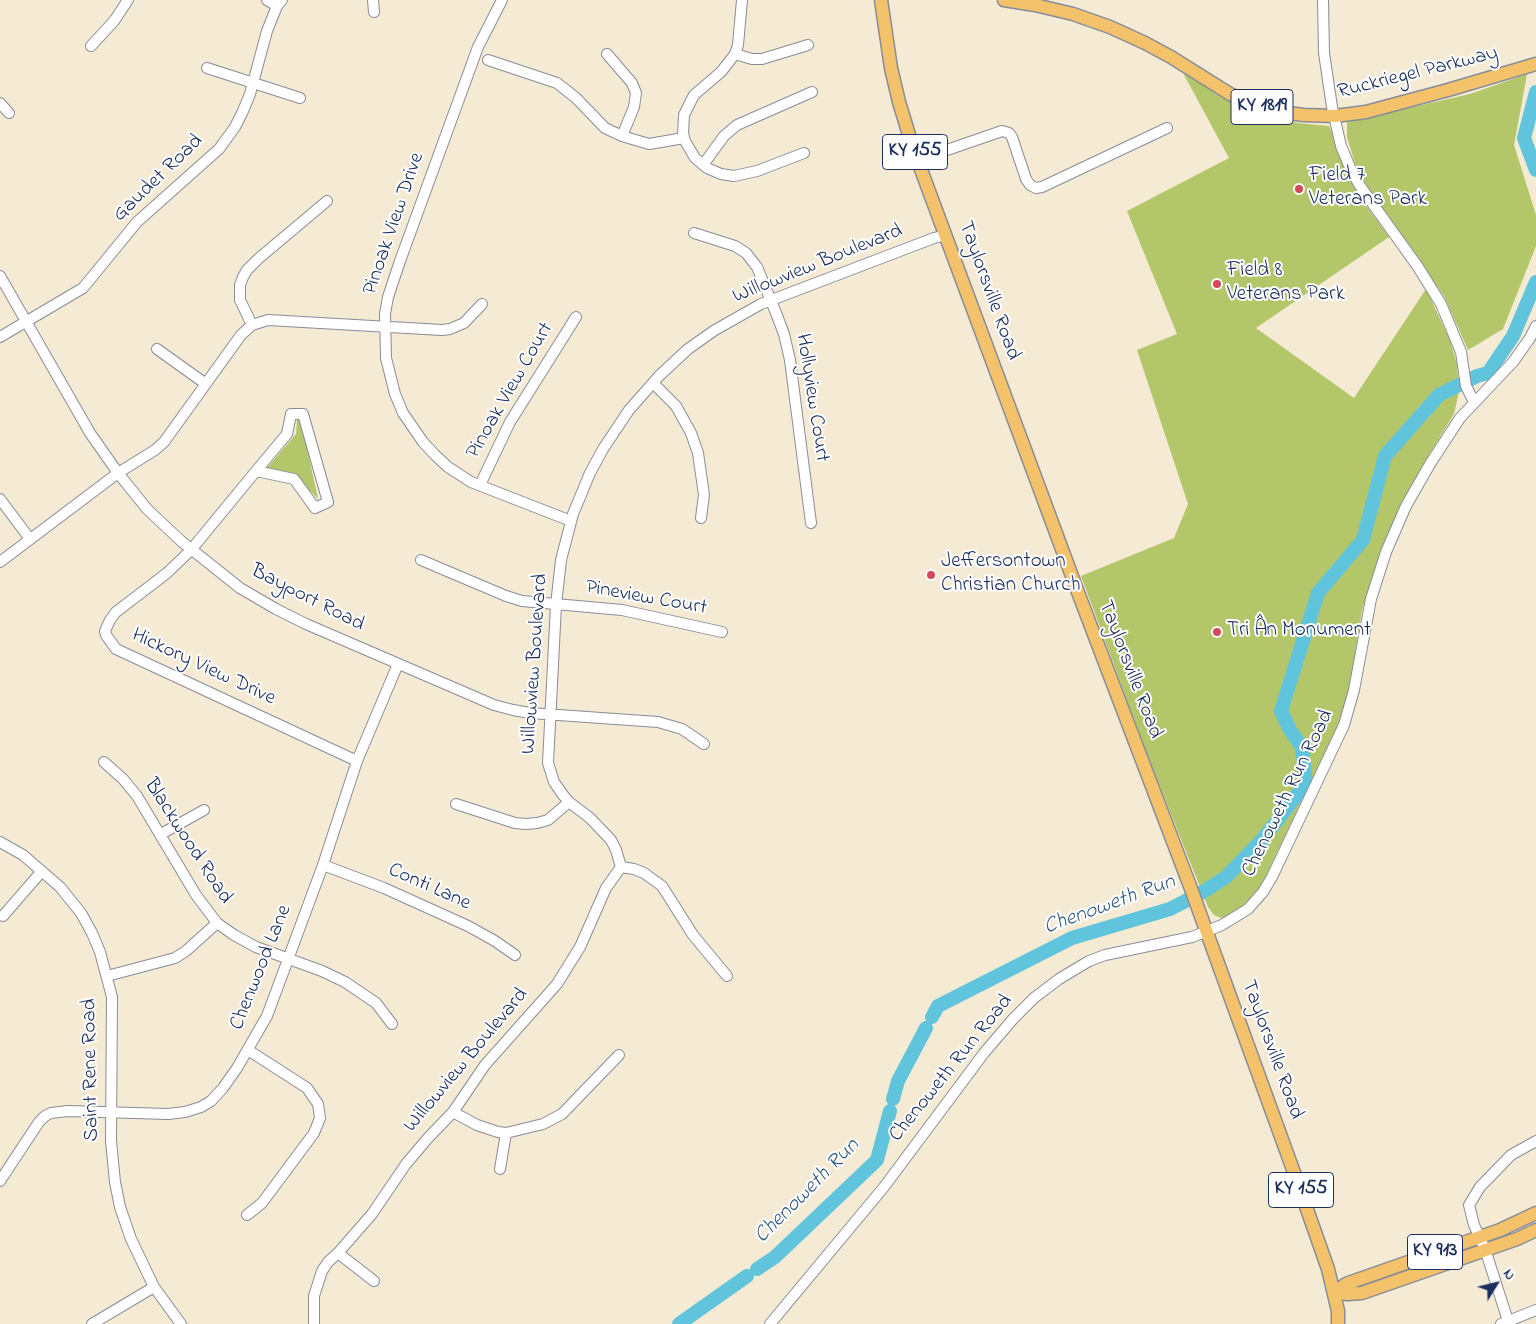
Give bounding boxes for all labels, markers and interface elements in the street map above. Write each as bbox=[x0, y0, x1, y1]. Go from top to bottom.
street label: Ruckriegel Parkway bbox=[1335, 42, 1501, 106]
road number: KY 1819 bbox=[1231, 90, 1293, 124]
street label: Gaudet Road bbox=[109, 130, 209, 228]
road number: KY 155 bbox=[882, 134, 948, 170]
street label: Pinoak View Drive bbox=[359, 150, 431, 298]
place label: Field 7 Veterans Park bbox=[1309, 164, 1427, 214]
marker: Field 7 Veterans Park bbox=[1293, 183, 1305, 195]
street label: Taylorsville Road bbox=[951, 218, 1025, 364]
street label: Willowview Boulevard bbox=[729, 219, 907, 311]
place label: Field 8 Veterans Park bbox=[1227, 259, 1345, 309]
marker: Field 8 Veterans Park bbox=[1211, 278, 1223, 290]
street label: Pinoak View Court bbox=[462, 319, 560, 463]
street label: Hollyview Court bbox=[788, 332, 834, 464]
place label: Jeffersontown Christian Church bbox=[941, 550, 1081, 600]
street label: Bayport Road bbox=[246, 560, 368, 638]
marker: Jeffersontown Christian Church bbox=[925, 569, 937, 581]
street label: Willowview Boulevard bbox=[517, 573, 555, 755]
street label: Pineview Court bbox=[583, 576, 709, 622]
street label: Taylorsville Road bbox=[1091, 597, 1167, 743]
place label: Tri Ân Monument bbox=[1227, 619, 1371, 645]
street label: Hickory View Drive bbox=[127, 624, 279, 712]
marker: Tri Ân Monument bbox=[1211, 626, 1223, 638]
street label: Chenoweth Run Road bbox=[1238, 706, 1340, 882]
street label: Blackwood Road bbox=[137, 775, 237, 909]
street label: Conti Lane bbox=[384, 859, 474, 917]
water label: Chenoweth Run bbox=[1041, 870, 1179, 942]
street label: Chenwood Lane bbox=[225, 902, 299, 1034]
street label: Taylorsville Road bbox=[1234, 977, 1308, 1123]
street label: Willowview Boulevard bbox=[399, 984, 535, 1138]
street label: Chenoweth Run Road bbox=[885, 990, 1019, 1148]
street label: Saint Rene Road bbox=[78, 998, 106, 1142]
water label: Chenoweth Run bbox=[750, 1134, 866, 1250]
road number: KY 155 bbox=[1268, 1172, 1334, 1208]
road number: KY 913 bbox=[1408, 1234, 1462, 1270]
north arrow bbox=[1471, 1259, 1521, 1309]
text: N bbox=[1497, 1265, 1520, 1285]

